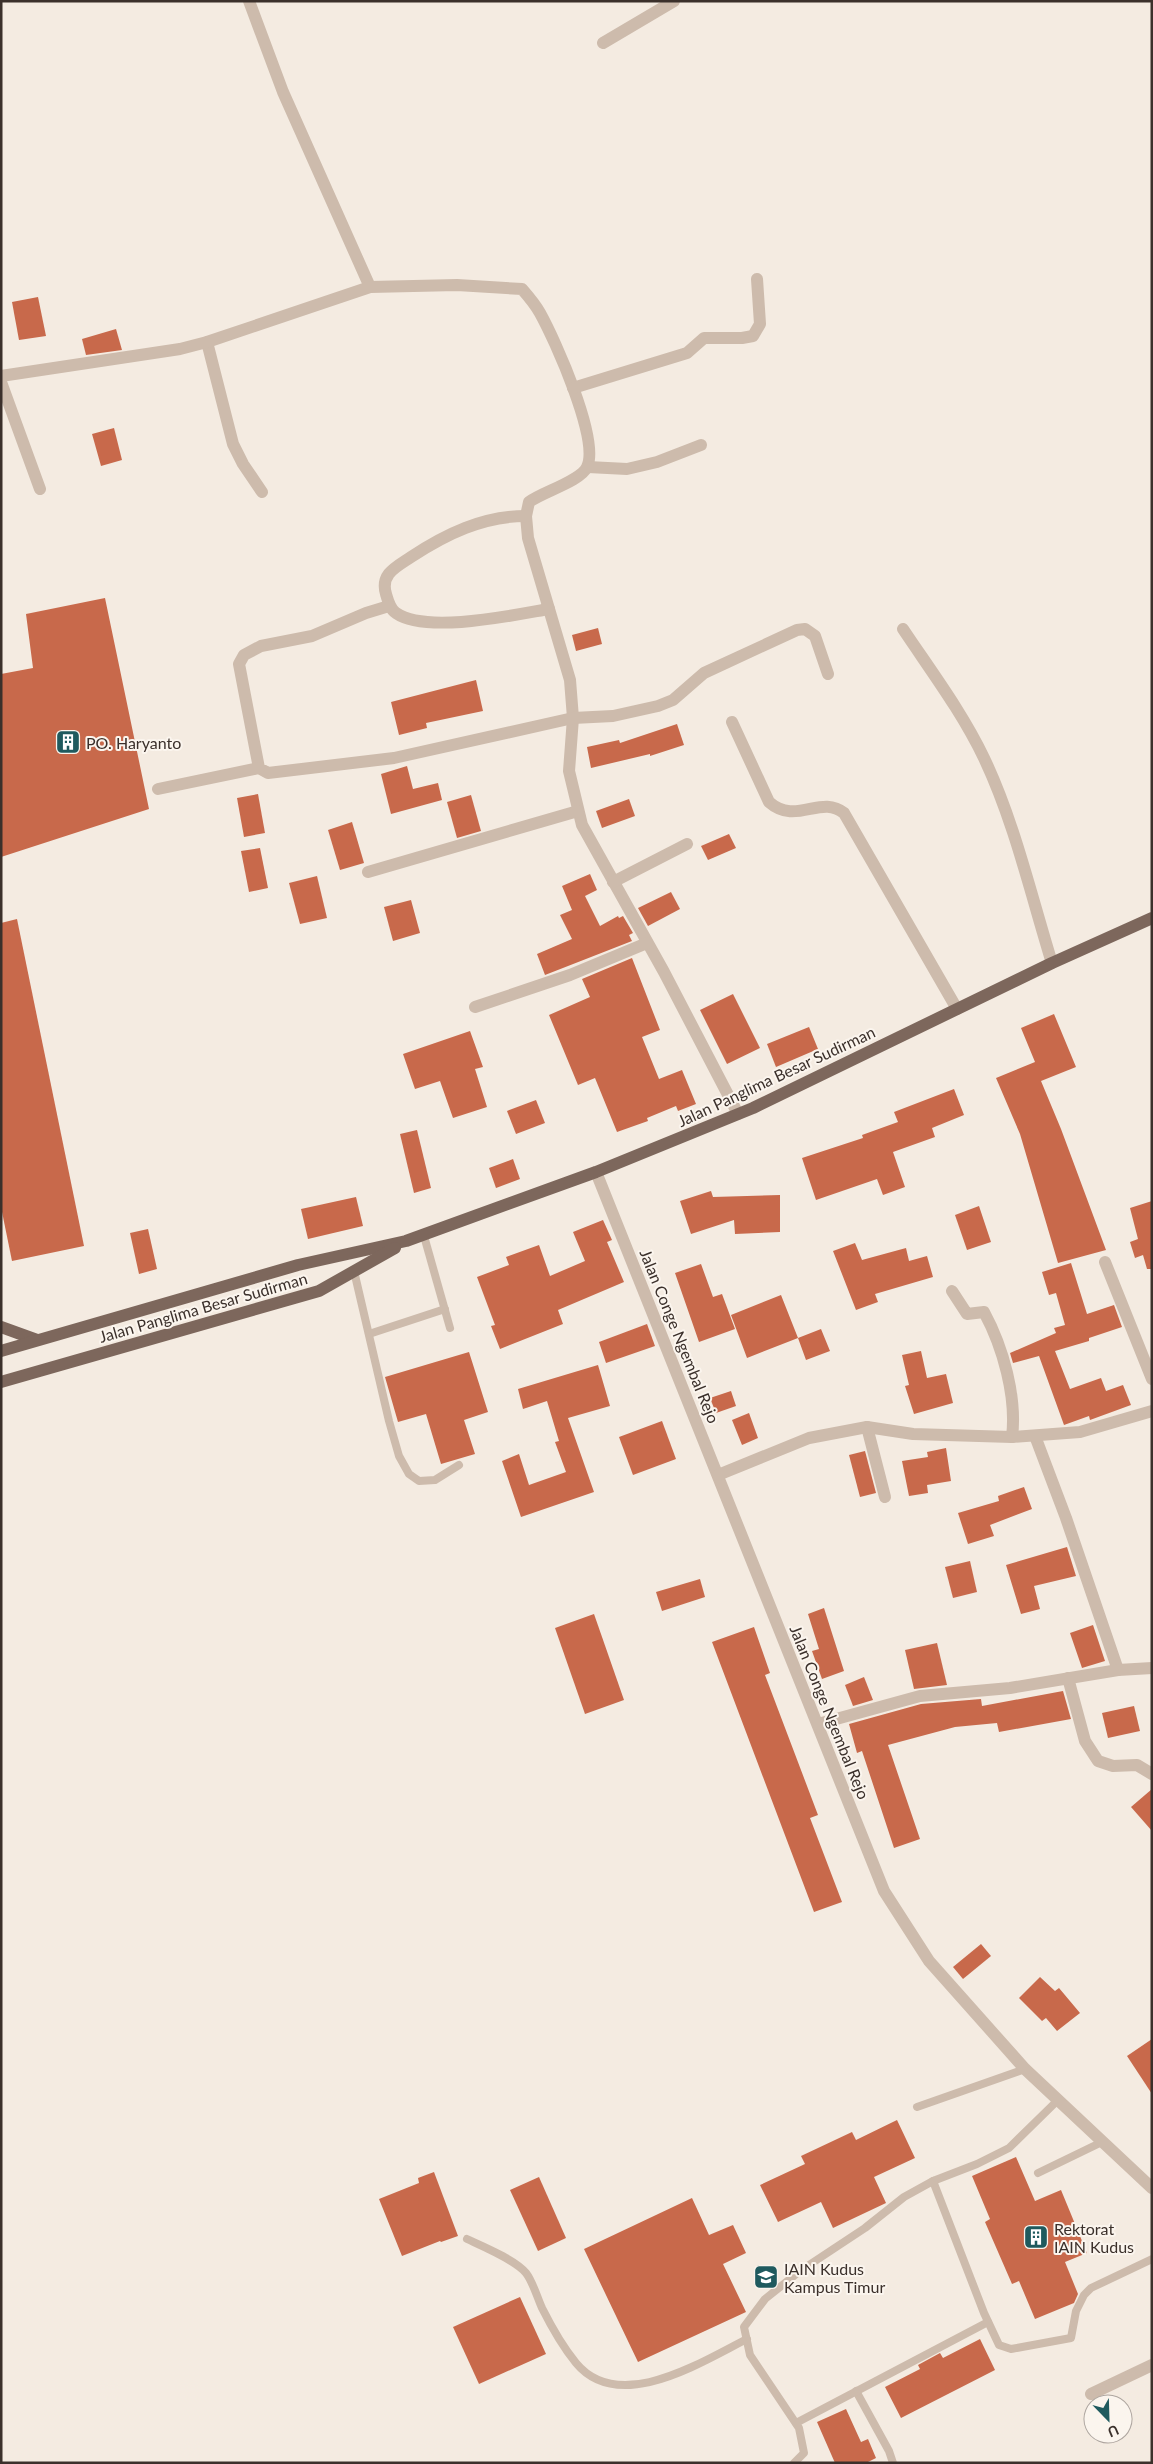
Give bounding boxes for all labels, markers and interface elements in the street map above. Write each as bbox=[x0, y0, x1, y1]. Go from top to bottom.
building icon: PO. Haryanto bbox=[55, 729, 81, 755]
place label: PO. Haryanto bbox=[86, 733, 181, 752]
street label: Jalan Panglima Besar Sudirman bbox=[674, 1022, 878, 1130]
street label: Jalan Conge Ngembal Rejo bbox=[636, 1246, 724, 1426]
street label: Jalan Panglima Besar Sudirman bbox=[97, 1268, 309, 1346]
street label: Jalan Conge Ngembal Rejo bbox=[786, 1622, 874, 1802]
place label: Rektorat IAIN Kudus bbox=[1054, 2219, 1134, 2256]
building icon: Rektorat IAIN Kudus bbox=[1023, 2224, 1049, 2250]
place label: IAIN Kudus Kampus Timur bbox=[784, 2259, 885, 2296]
school or university icon: IAIN Kudus Kampus Timur bbox=[753, 2264, 779, 2290]
north arrow bbox=[1083, 2394, 1133, 2444]
text: U bbox=[1105, 2422, 1121, 2441]

